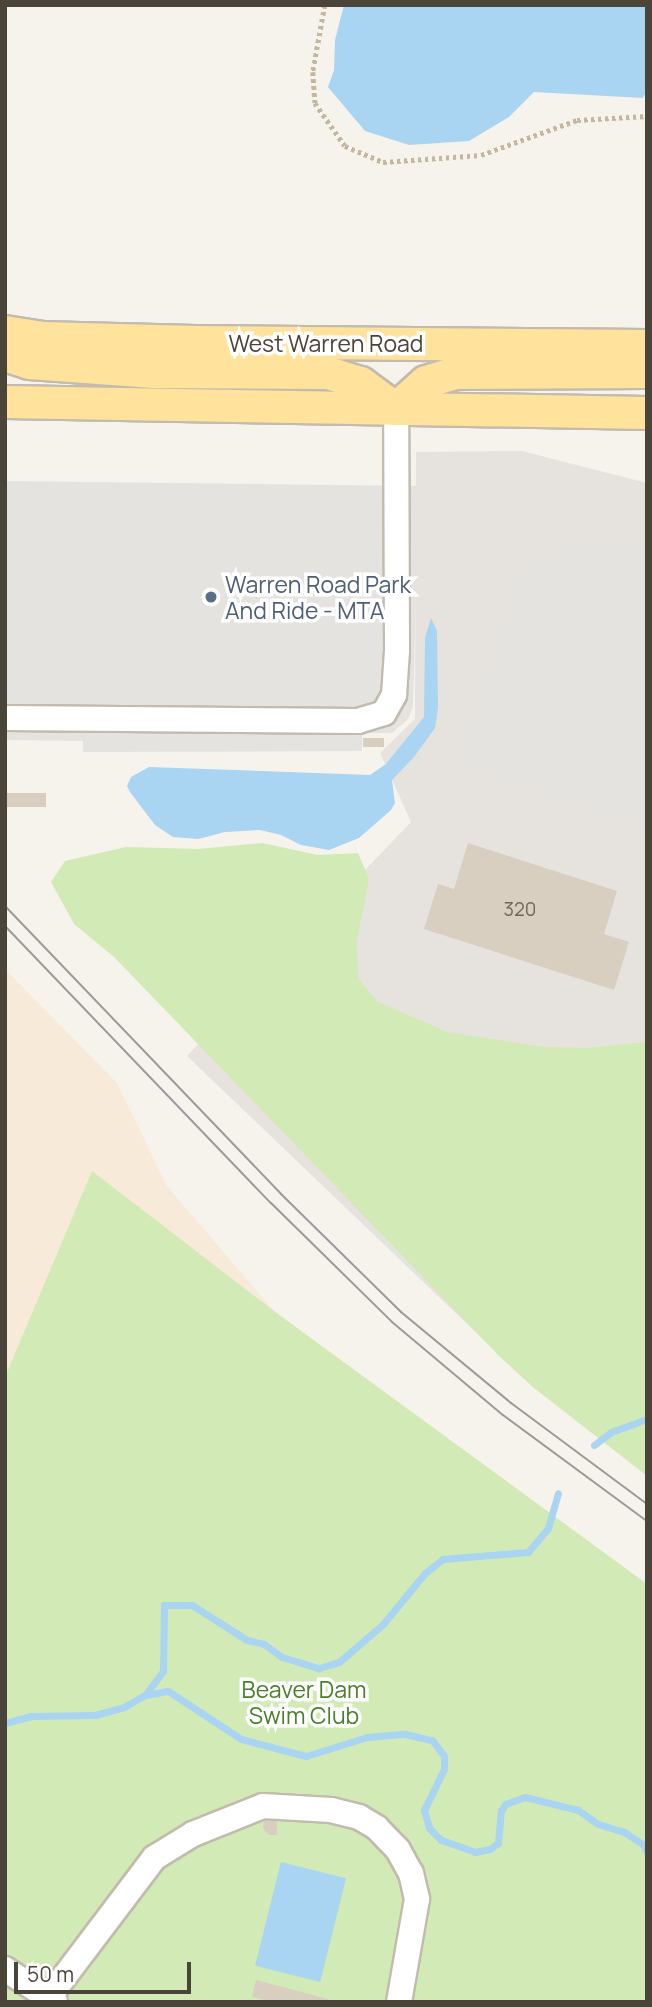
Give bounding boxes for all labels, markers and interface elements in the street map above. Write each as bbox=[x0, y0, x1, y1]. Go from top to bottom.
street label: West Warren Road bbox=[229, 329, 423, 357]
place label: Warren Road Park And Ride - MTA bbox=[225, 570, 411, 624]
marker: Warren Road Park And Ride - MTA bbox=[203, 589, 219, 605]
house number: 320 bbox=[504, 899, 536, 921]
park label: Beaver Dam Swim Club bbox=[242, 1675, 366, 1729]
scale bar bbox=[18, 1948, 194, 1992]
text: 50 m bbox=[27, 1960, 74, 1988]

